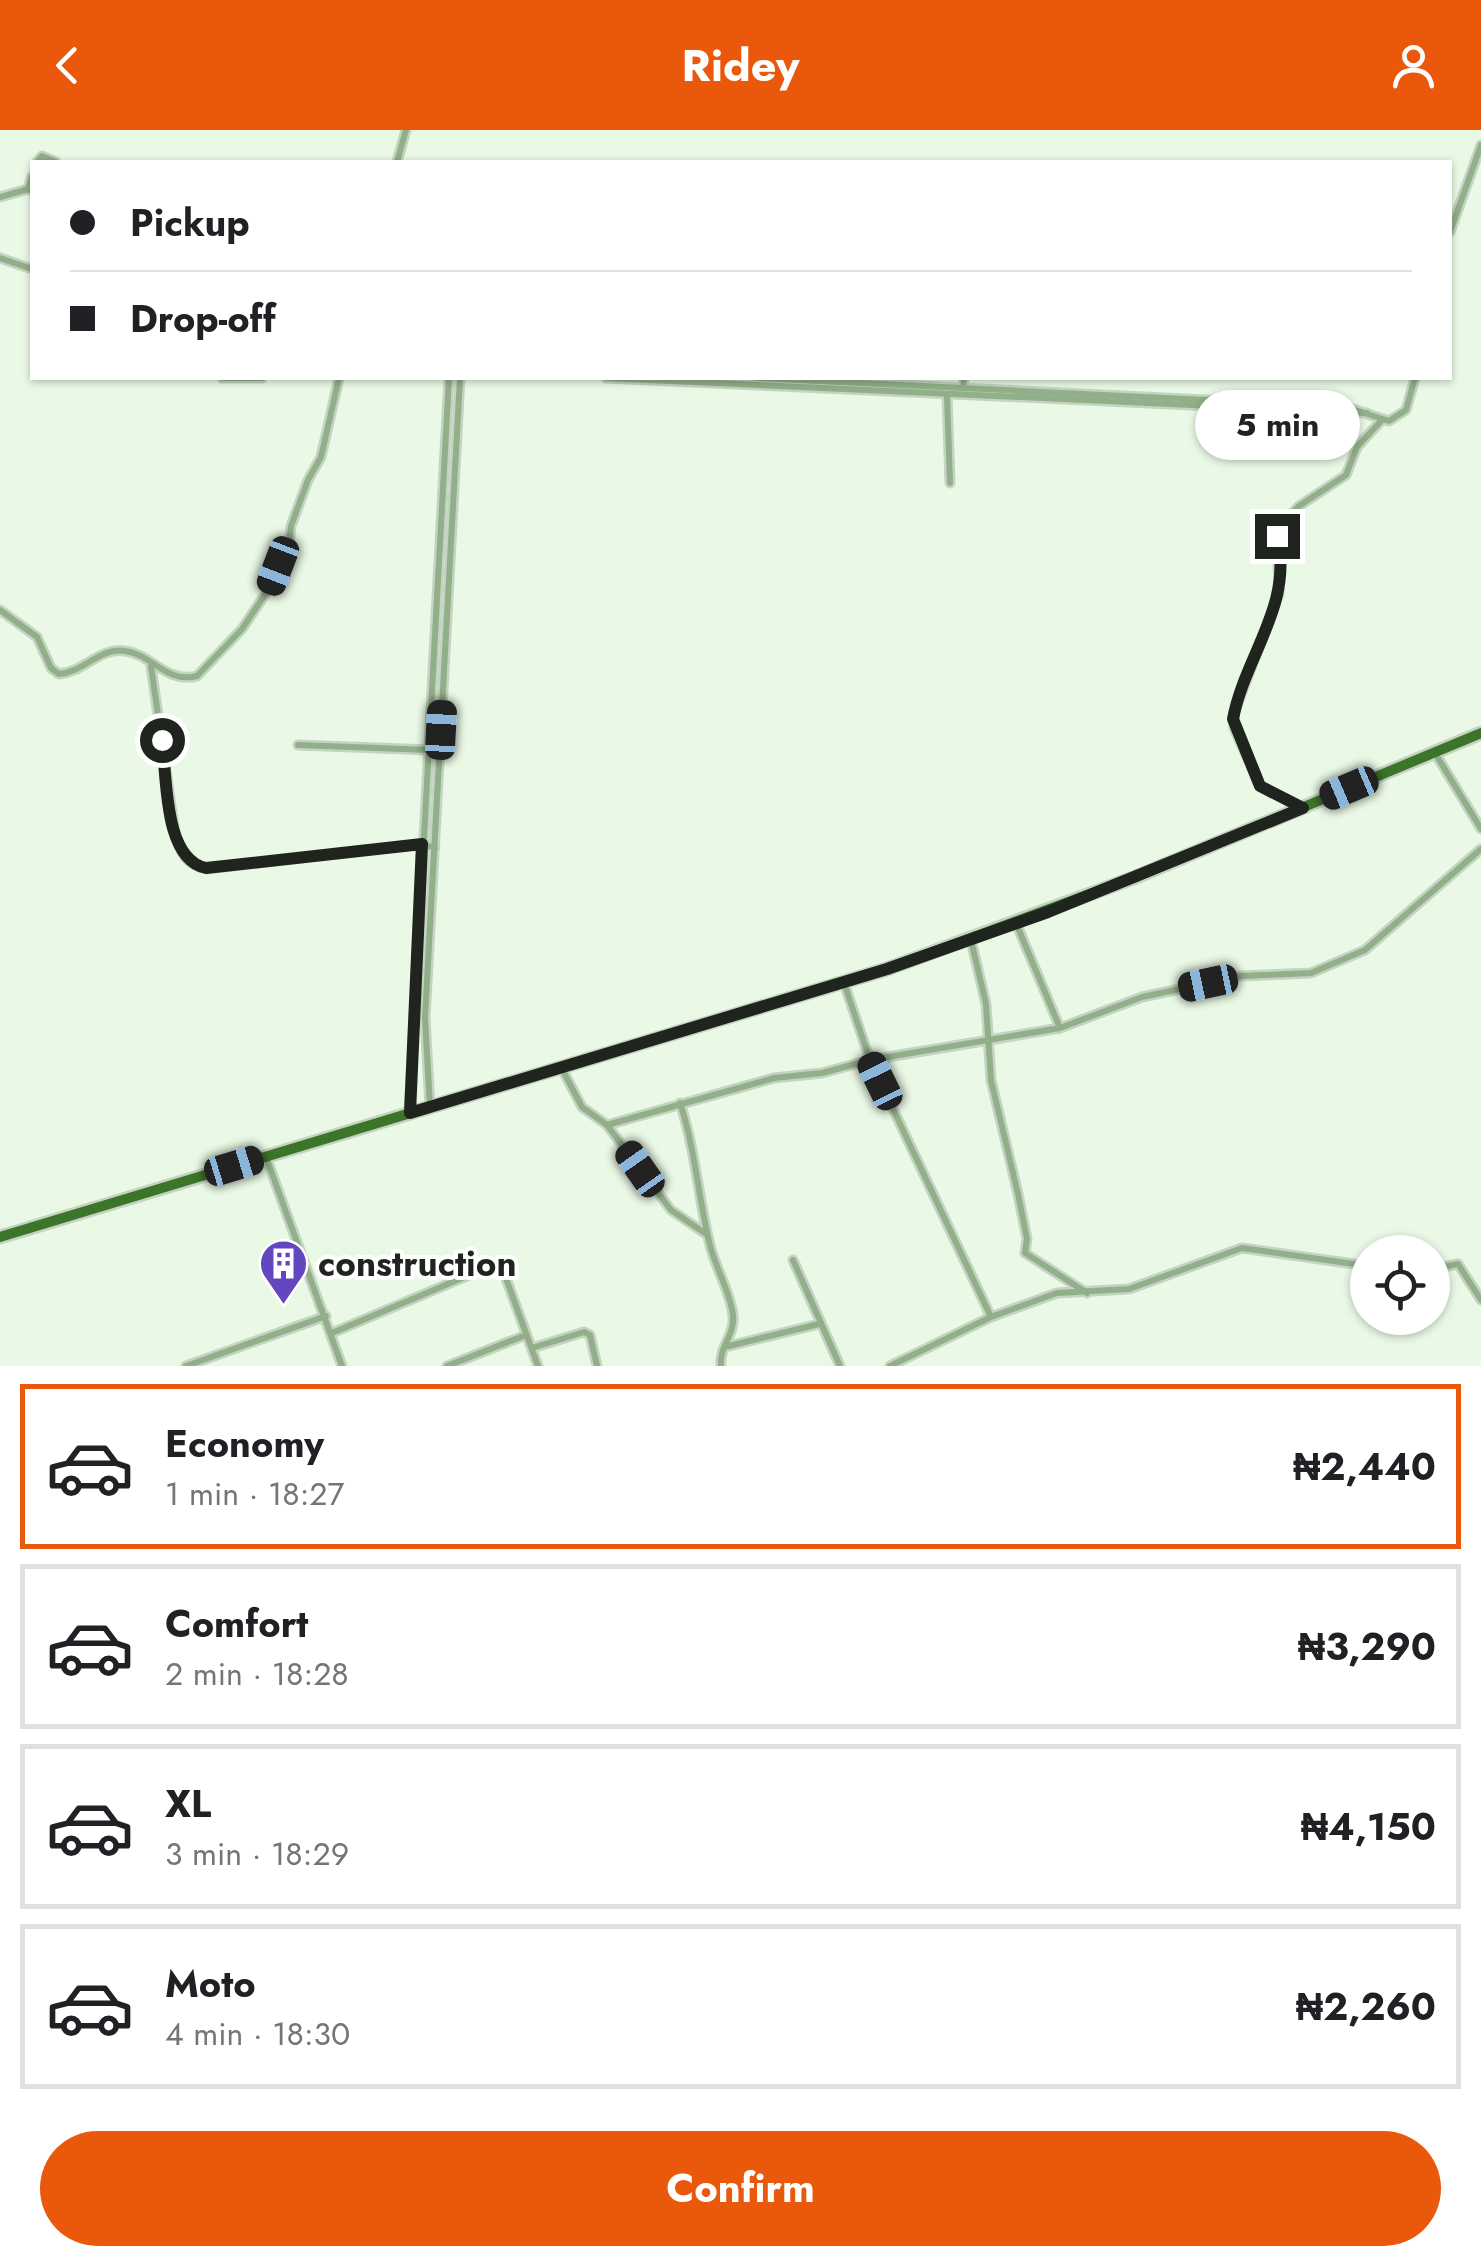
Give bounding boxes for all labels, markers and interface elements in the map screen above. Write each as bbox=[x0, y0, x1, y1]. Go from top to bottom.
text: Ridey bbox=[682, 33, 799, 98]
icon: back bbox=[40, 38, 95, 93]
icon: person bbox=[1386, 38, 1441, 93]
text: Pickup bbox=[130, 195, 250, 250]
text: Drop-off bbox=[130, 291, 276, 346]
callout: 5 min bbox=[1194, 391, 1360, 461]
text: 5 min bbox=[1236, 402, 1319, 448]
route end bbox=[1255, 514, 1300, 559]
car bbox=[253, 533, 303, 599]
car bbox=[424, 699, 458, 761]
route start bbox=[140, 718, 185, 763]
car bbox=[1316, 762, 1382, 814]
car bbox=[1176, 962, 1240, 1004]
car bbox=[853, 1047, 907, 1115]
car bbox=[611, 1136, 669, 1202]
car bbox=[201, 1143, 267, 1189]
map controls bbox=[1350, 1235, 1450, 1335]
button: locate bbox=[1350, 1235, 1450, 1335]
building icon: construction bbox=[257, 1238, 309, 1306]
place label: construction bbox=[318, 1239, 517, 1289]
text: Economy bbox=[165, 1416, 324, 1471]
icon: car bbox=[45, 1422, 135, 1512]
text: ₦2,440 bbox=[1293, 1439, 1436, 1494]
text: 1 min · 18:27 bbox=[165, 1471, 344, 1517]
text: Comfort bbox=[165, 1596, 308, 1651]
icon: car bbox=[45, 1602, 135, 1692]
text: ₦3,290 bbox=[1298, 1619, 1436, 1674]
text: 2 min · 18:28 bbox=[165, 1651, 349, 1697]
text: XL bbox=[165, 1776, 211, 1831]
icon: car bbox=[45, 1782, 135, 1872]
text: ₦4,150 bbox=[1301, 1799, 1436, 1854]
text: 3 min · 18:29 bbox=[165, 1831, 349, 1877]
text: Moto bbox=[165, 1956, 256, 2011]
icon: car bbox=[45, 1962, 135, 2052]
text: ₦2,260 bbox=[1296, 1979, 1436, 2034]
text: 4 min · 18:30 bbox=[165, 2011, 350, 2057]
button: Confirm bbox=[40, 2131, 1441, 2246]

